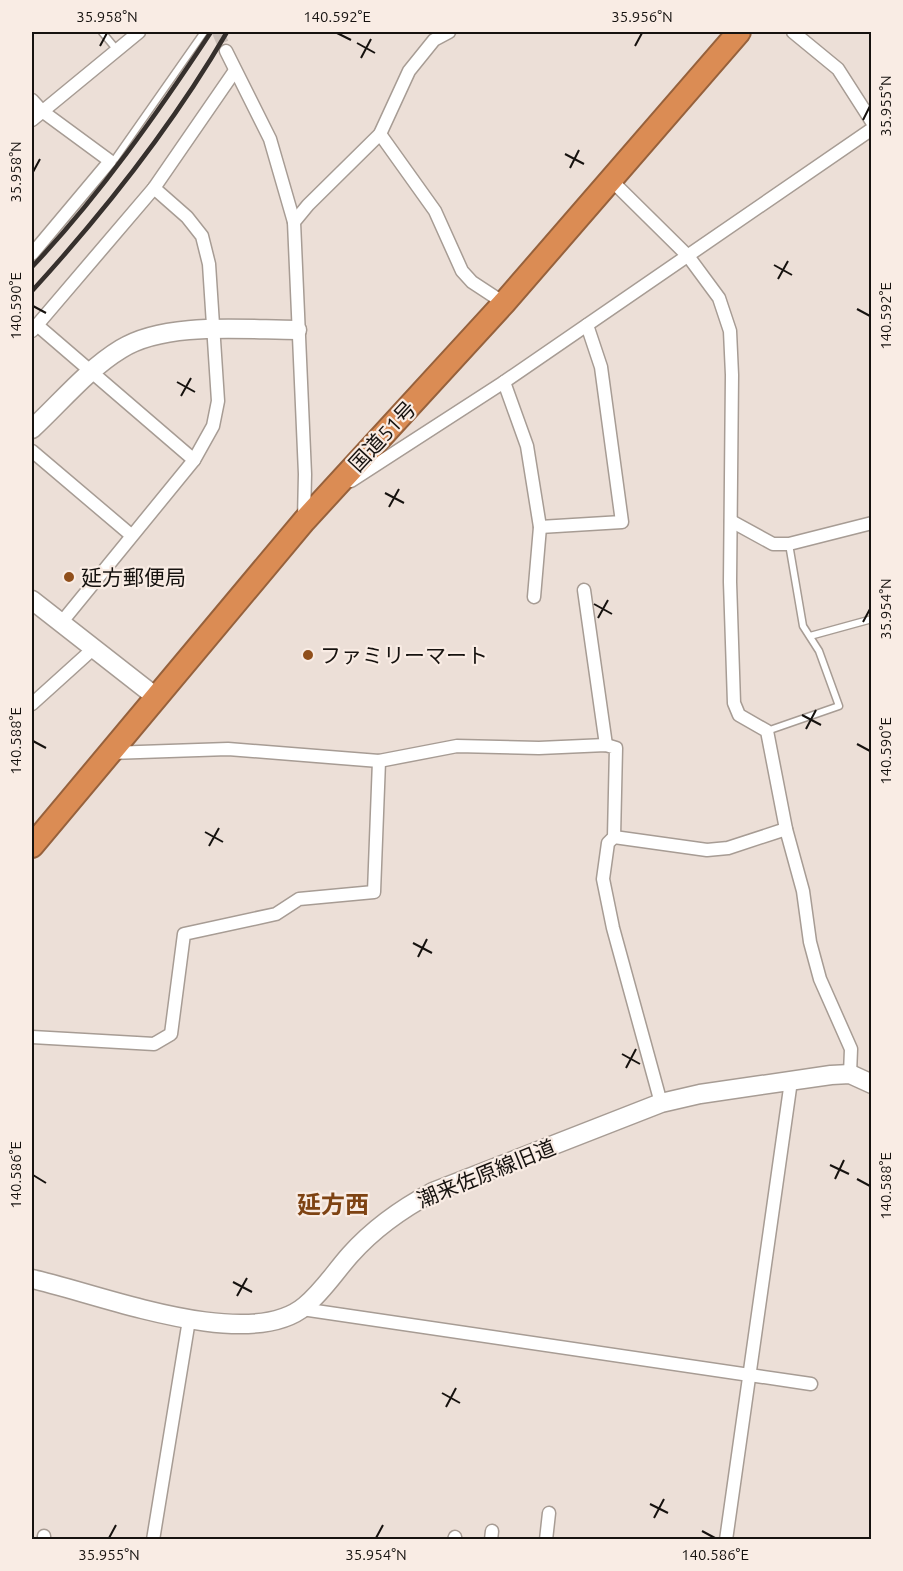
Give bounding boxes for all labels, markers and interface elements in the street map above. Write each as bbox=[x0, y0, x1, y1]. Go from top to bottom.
text: 35.958°N bbox=[76, 8, 138, 25]
text: 140.592°E bbox=[303, 8, 371, 25]
text: 35.956°N bbox=[611, 8, 673, 25]
text: 35.955°N bbox=[877, 75, 894, 137]
text: 35.958°N bbox=[7, 141, 24, 203]
text: 140.590°E bbox=[7, 272, 24, 340]
text: 140.592°E bbox=[877, 282, 894, 350]
street label: 国道51号 bbox=[344, 396, 420, 476]
place label: 延方郵便局 bbox=[81, 565, 186, 589]
marker: 延方郵便局 bbox=[62, 570, 76, 584]
text: 35.954°N bbox=[877, 578, 894, 640]
place label: ファミリーマート bbox=[320, 643, 488, 667]
marker: ファミリーマート bbox=[301, 648, 315, 662]
text: 140.588°E bbox=[7, 707, 24, 775]
text: 140.590°E bbox=[877, 717, 894, 785]
street label: 潮来佐原線旧道 bbox=[413, 1134, 559, 1212]
text: 140.586°E bbox=[7, 1141, 24, 1209]
text: 140.588°E bbox=[877, 1152, 894, 1220]
district label: 延方西 bbox=[297, 1191, 369, 1218]
text: 35.955°N bbox=[78, 1546, 140, 1563]
text: 35.954°N bbox=[345, 1546, 407, 1563]
text: 140.586°E bbox=[681, 1546, 749, 1563]

